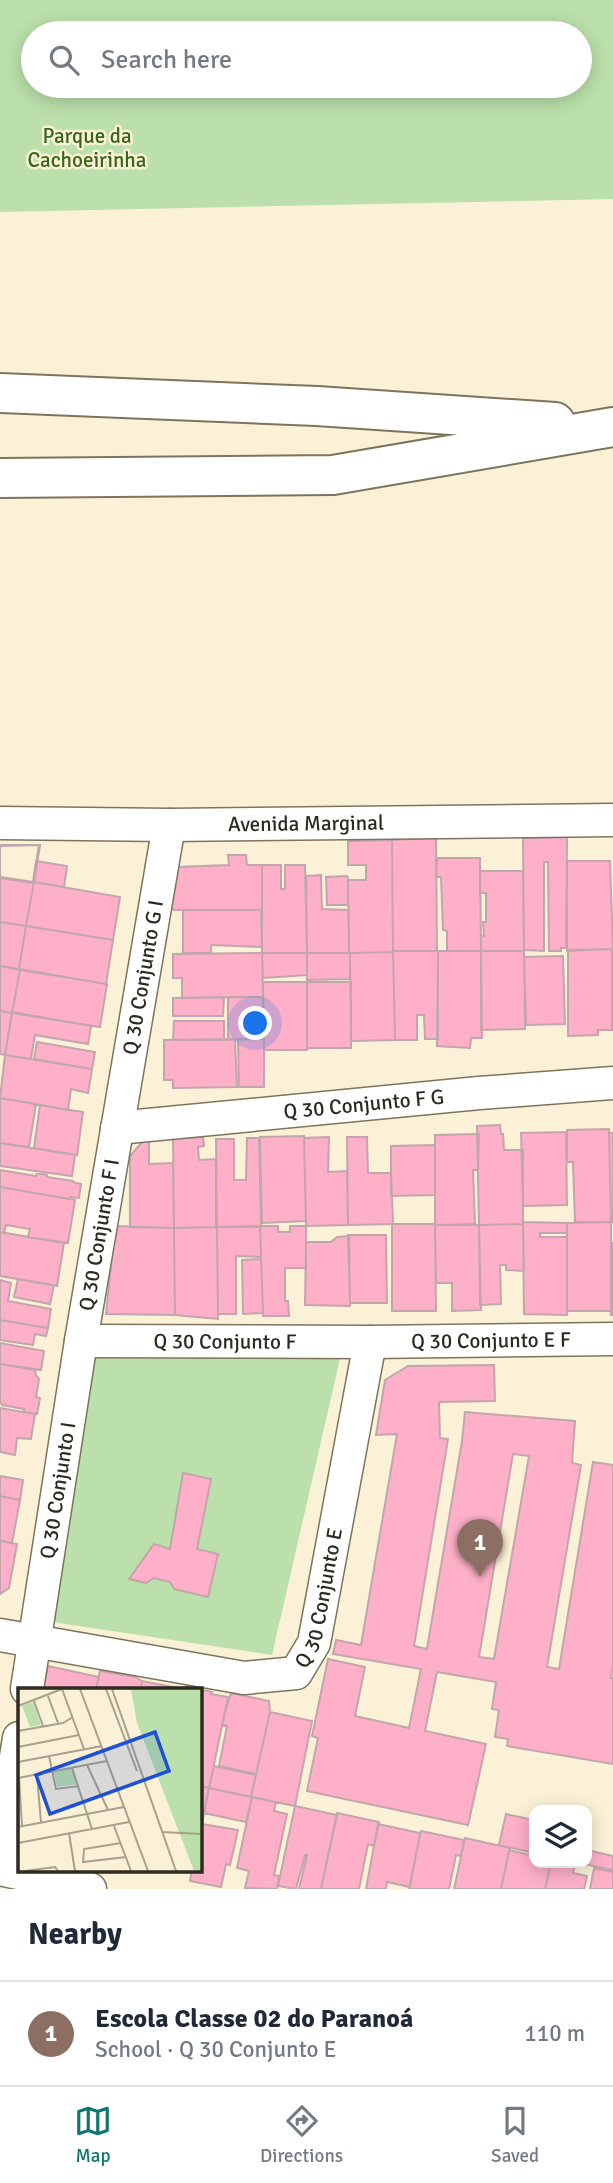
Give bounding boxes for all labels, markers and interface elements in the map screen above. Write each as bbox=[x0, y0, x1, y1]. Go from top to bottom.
search box bbox=[21, 21, 592, 98]
icon: search bbox=[45, 41, 83, 79]
text: Search here bbox=[101, 44, 232, 76]
park label: Parque da Cachoeirinha bbox=[28, 123, 146, 173]
street label: Avenida Marginal bbox=[228, 810, 384, 837]
street label: Q 30 Conjunto G I bbox=[117, 898, 169, 1057]
your location bbox=[238, 1006, 272, 1040]
street label: Q 30 Conjunto F G bbox=[282, 1083, 445, 1125]
street label: Q 30 Conjunto F I bbox=[73, 1157, 125, 1313]
street label: Q 30 Conjunto E F bbox=[411, 1327, 571, 1354]
street label: Q 30 Conjunto F bbox=[153, 1328, 297, 1355]
street label: Q 30 Conjunto I bbox=[34, 1420, 81, 1561]
pin: 1 bbox=[457, 1519, 503, 1577]
street label: Q 30 Conjunto E bbox=[289, 1526, 348, 1673]
inset map bbox=[18, 1688, 201, 1871]
map controls bbox=[529, 1805, 592, 1868]
button: layers bbox=[529, 1805, 592, 1868]
text: Nearby bbox=[28, 1916, 122, 1953]
text: Escola Classe 02 do Paranoá bbox=[95, 2003, 413, 2035]
text: 1 bbox=[45, 2019, 57, 2048]
text: 110 m bbox=[524, 2019, 585, 2048]
text: School · Q 30 Conjunto E bbox=[95, 2035, 337, 2064]
tab: Map bbox=[74, 2102, 112, 2168]
tab: Directions bbox=[260, 2102, 343, 2168]
tab: Saved bbox=[491, 2102, 539, 2168]

